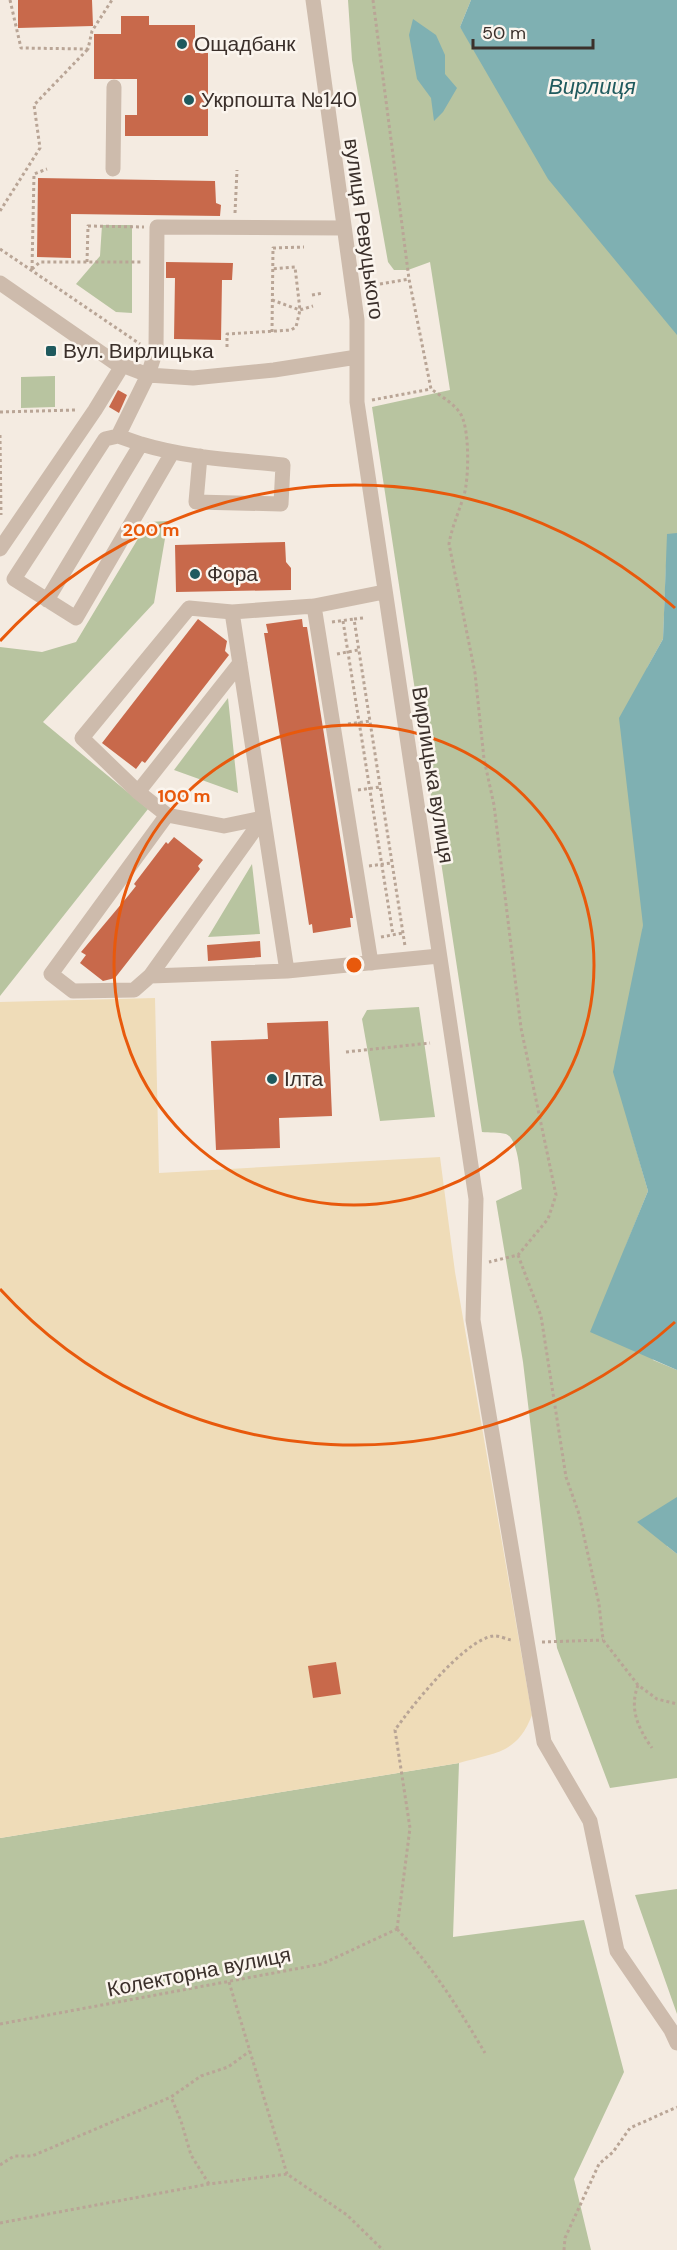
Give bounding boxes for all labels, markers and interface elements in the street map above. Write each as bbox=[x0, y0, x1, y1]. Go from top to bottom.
scale bar bbox=[473, 12, 593, 50]
text: 50 m bbox=[482, 21, 526, 45]
place label: Ощадбанк bbox=[194, 30, 296, 58]
marker: Ощадбанк bbox=[175, 37, 189, 51]
water label: Вирлиця bbox=[548, 72, 636, 101]
place label: Укрпошта №140 bbox=[201, 86, 357, 114]
marker: Укрпошта №140 bbox=[182, 93, 196, 107]
street label: вулиця Ревуцького bbox=[337, 137, 391, 321]
place label: Вул. Вирлицька bbox=[63, 337, 214, 365]
marker: Вул. Вирлицька bbox=[44, 344, 58, 358]
text: 200 m bbox=[123, 518, 179, 542]
place label: Фора bbox=[207, 560, 258, 588]
marker: Фора bbox=[188, 567, 202, 581]
street label: Вирлицька вулиця bbox=[405, 685, 461, 865]
text: 100 m bbox=[157, 784, 211, 808]
centre of rings bbox=[344, 955, 364, 975]
place label: Ілта bbox=[284, 1065, 323, 1093]
marker: Ілта bbox=[265, 1072, 279, 1086]
street label: Колекторна вулиця bbox=[105, 1940, 293, 2004]

